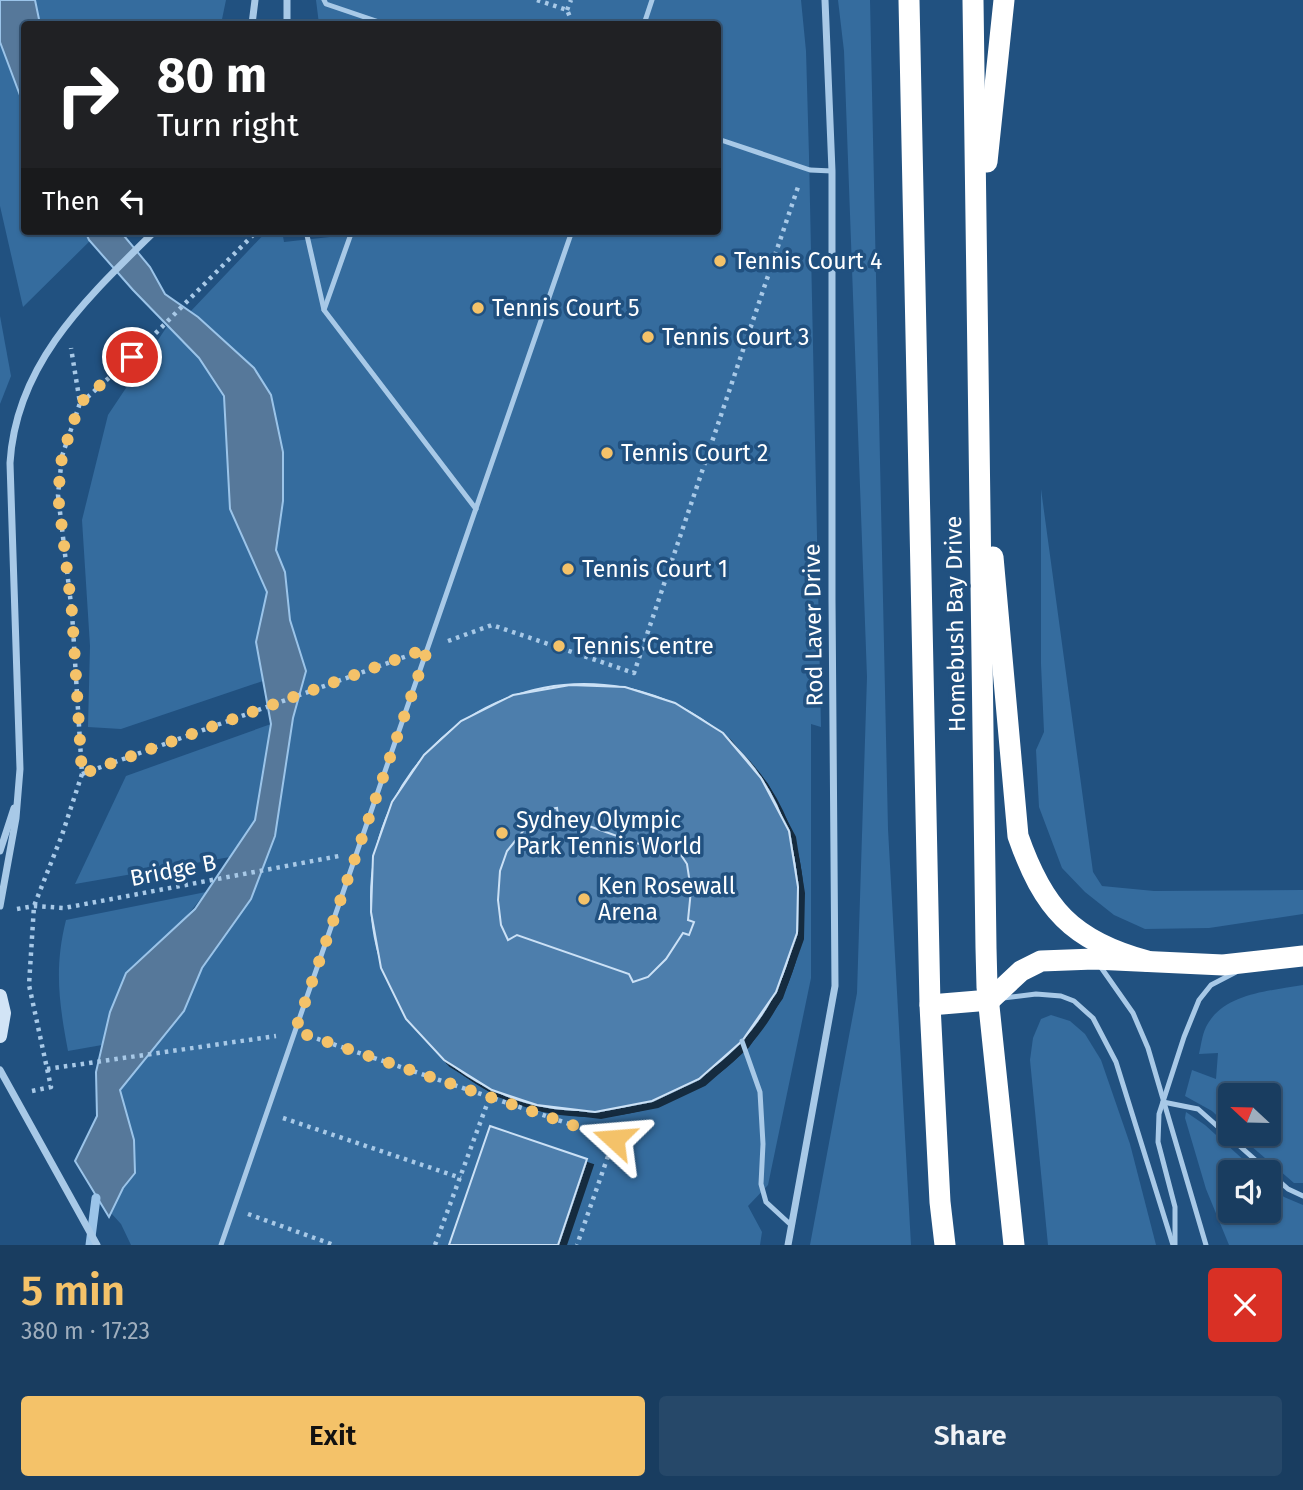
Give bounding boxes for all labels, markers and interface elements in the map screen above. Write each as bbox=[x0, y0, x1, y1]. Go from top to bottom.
text: 80 m bbox=[157, 46, 267, 105]
icon: right bbox=[42, 49, 133, 140]
text: Turn right bbox=[157, 106, 299, 144]
icon: left bbox=[114, 182, 152, 220]
text: Then bbox=[42, 186, 100, 217]
place label: Tennis Court 4 bbox=[734, 247, 882, 275]
marker: Tennis Court 4 bbox=[712, 253, 728, 269]
place label: Tennis Court 5 bbox=[492, 294, 639, 322]
marker: Tennis Court 5 bbox=[470, 300, 486, 316]
place label: Tennis Court 3 bbox=[662, 323, 809, 351]
pin bbox=[102, 327, 162, 387]
marker: Tennis Court 3 bbox=[640, 329, 656, 345]
icon: arrive bbox=[113, 338, 151, 376]
place label: Tennis Court 2 bbox=[621, 439, 768, 467]
marker: Tennis Court 2 bbox=[599, 445, 615, 461]
street label: Homebush Bay Drive bbox=[939, 516, 971, 732]
street label: Rod Laver Drive bbox=[798, 543, 828, 707]
place label: Tennis Court 1 bbox=[582, 555, 728, 583]
marker: Tennis Court 1 bbox=[560, 561, 576, 577]
place label: Tennis Centre bbox=[573, 632, 714, 660]
marker: Tennis Centre bbox=[551, 638, 567, 654]
place label: Sydney Olympic Park Tennis World bbox=[516, 806, 702, 860]
marker: Sydney Olympic Park Tennis World bbox=[494, 825, 510, 841]
street label: Bridge B bbox=[127, 848, 219, 892]
place label: Ken Rosewall Arena bbox=[598, 872, 736, 926]
marker: Ken Rosewall Arena bbox=[576, 891, 592, 907]
north arrow bbox=[1218, 1083, 1281, 1146]
map controls bbox=[1218, 1083, 1281, 1223]
position arrow bbox=[577, 1102, 651, 1176]
button: sound bbox=[1218, 1160, 1281, 1223]
text: 5 min bbox=[21, 1266, 125, 1316]
button: close bbox=[1208, 1268, 1282, 1342]
text: 380 m · 17:23 bbox=[21, 1317, 150, 1345]
button: Exit bbox=[21, 1396, 645, 1476]
button: Share bbox=[659, 1396, 1282, 1476]

